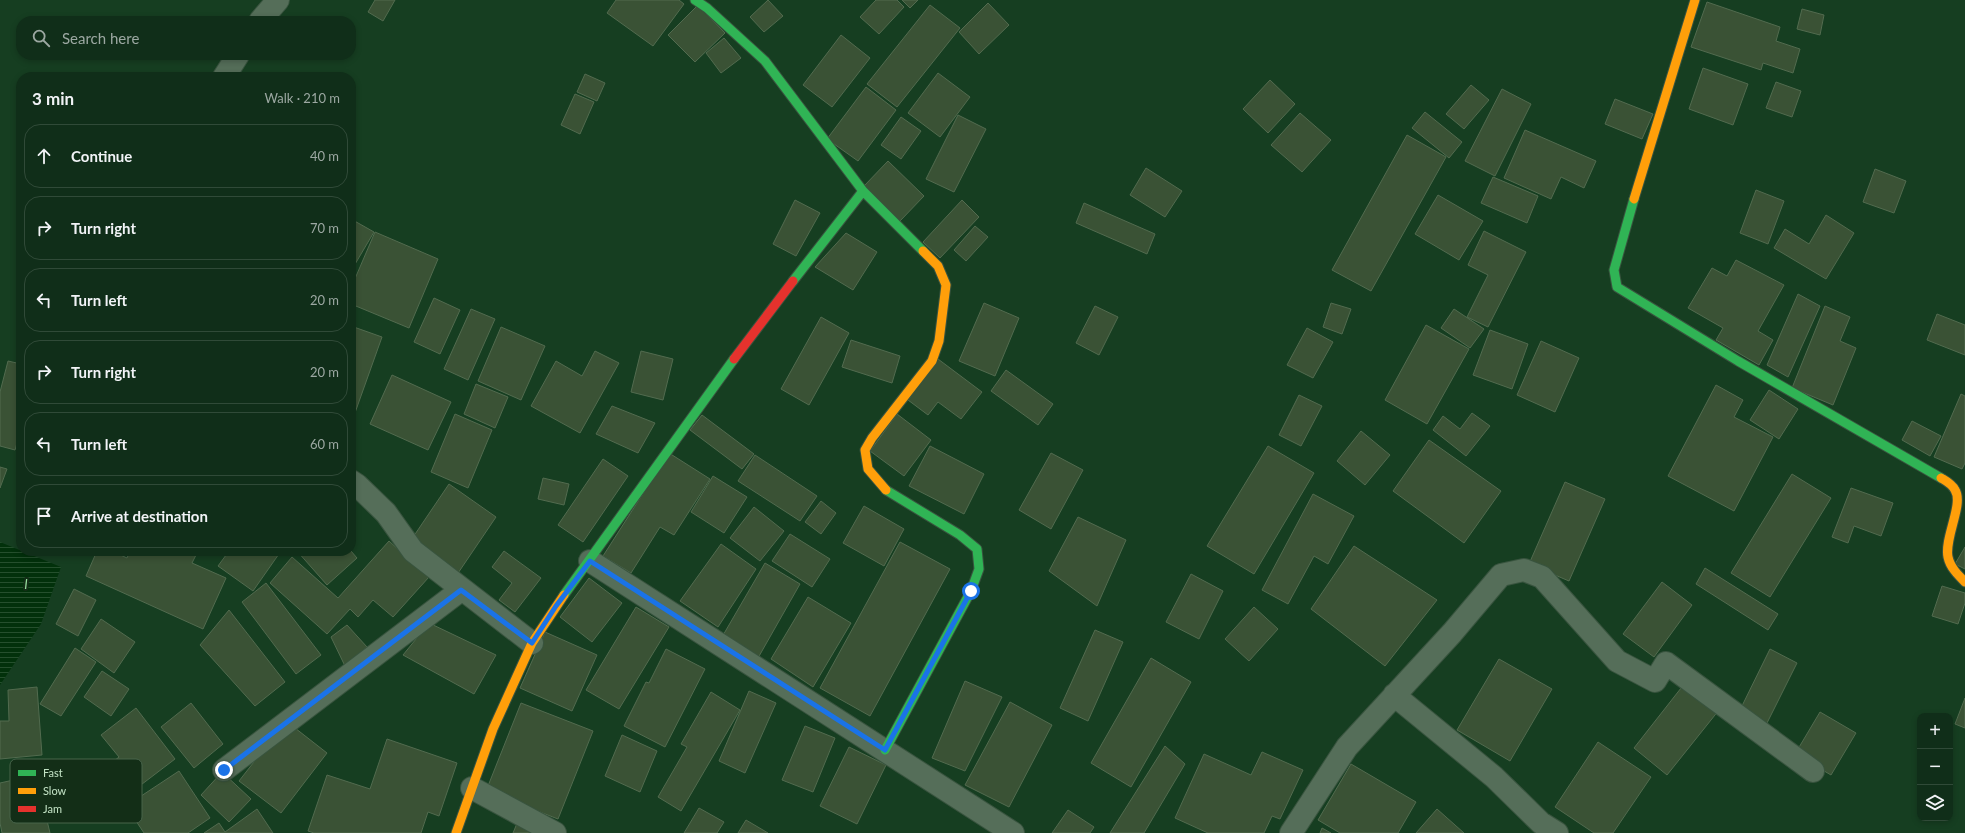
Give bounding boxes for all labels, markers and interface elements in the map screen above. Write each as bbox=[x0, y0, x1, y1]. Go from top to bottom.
search box bbox=[16, 16, 356, 60]
icon: search bbox=[30, 27, 52, 49]
text: Search here bbox=[62, 29, 139, 47]
text: 3 min bbox=[32, 88, 74, 109]
text: Walk · 210 m bbox=[264, 90, 340, 106]
icon: ahead bbox=[33, 145, 55, 167]
text: Continue bbox=[71, 147, 132, 165]
text: 40 m bbox=[310, 148, 339, 164]
icon: right bbox=[33, 217, 55, 239]
text: Turn right bbox=[71, 219, 136, 237]
text: 70 m bbox=[310, 220, 339, 236]
icon: left bbox=[33, 289, 55, 311]
text: Turn left bbox=[71, 291, 127, 309]
text: 20 m bbox=[310, 292, 339, 308]
icon: right bbox=[33, 361, 55, 383]
text: Turn right bbox=[71, 363, 136, 381]
text: 20 m bbox=[310, 364, 339, 380]
icon: left bbox=[33, 433, 55, 455]
text: Turn left bbox=[71, 435, 127, 453]
text: 60 m bbox=[310, 436, 339, 452]
icon: arrive bbox=[33, 505, 55, 527]
text: Arrive at destination bbox=[71, 507, 208, 525]
water label: I bbox=[24, 576, 28, 592]
route start bbox=[962, 582, 980, 600]
map controls bbox=[1917, 713, 1953, 821]
button: + bbox=[1917, 713, 1953, 749]
button: − bbox=[1917, 749, 1953, 785]
legend bbox=[10, 759, 142, 823]
route end bbox=[215, 761, 233, 779]
text: Fast bbox=[43, 766, 63, 779]
text: Slow bbox=[43, 784, 67, 797]
button: layers bbox=[1917, 785, 1953, 821]
text: Jam bbox=[43, 802, 62, 815]

